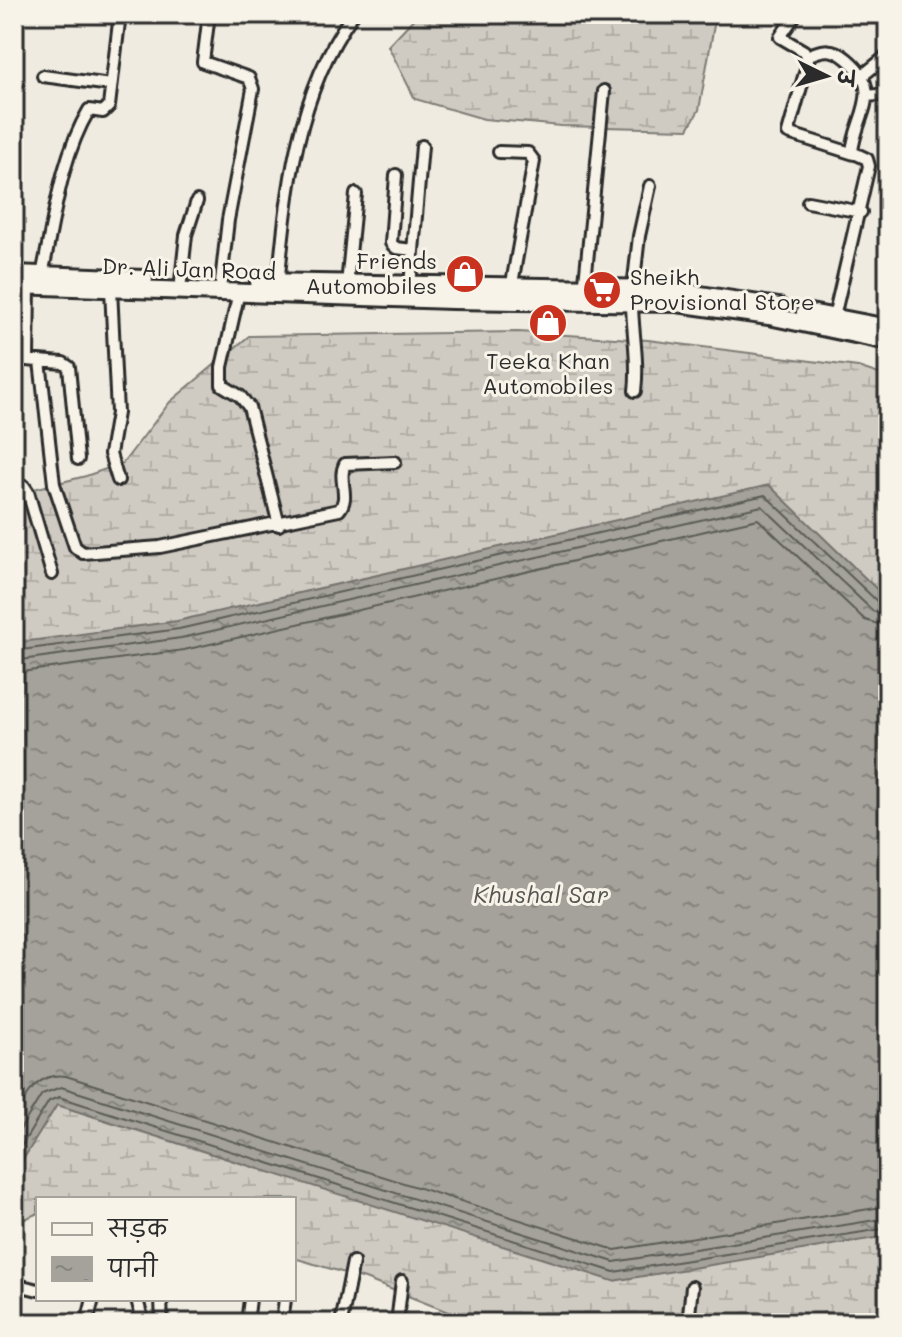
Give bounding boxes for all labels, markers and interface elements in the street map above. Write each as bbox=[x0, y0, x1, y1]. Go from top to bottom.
north arrow bbox=[786, 36, 866, 116]
text: उ bbox=[831, 67, 862, 89]
place label: Friends Automobiles bbox=[306, 246, 437, 300]
street label: Dr. Ali Jan Road bbox=[102, 251, 277, 286]
shop icon: Friends Automobiles bbox=[444, 253, 486, 295]
place label: Sheikh Provisional Store bbox=[630, 262, 815, 316]
supermarket icon: Sheikh Provisional Store bbox=[581, 269, 623, 311]
shop icon: Teeka Khan Automobiles bbox=[527, 302, 569, 344]
place label: Teeka Khan Automobiles bbox=[482, 346, 614, 400]
water label: Khushal Sar bbox=[473, 878, 609, 909]
legend bbox=[36, 1197, 296, 1301]
text: सड़क bbox=[106, 1212, 169, 1243]
text: पानी bbox=[106, 1251, 159, 1283]

